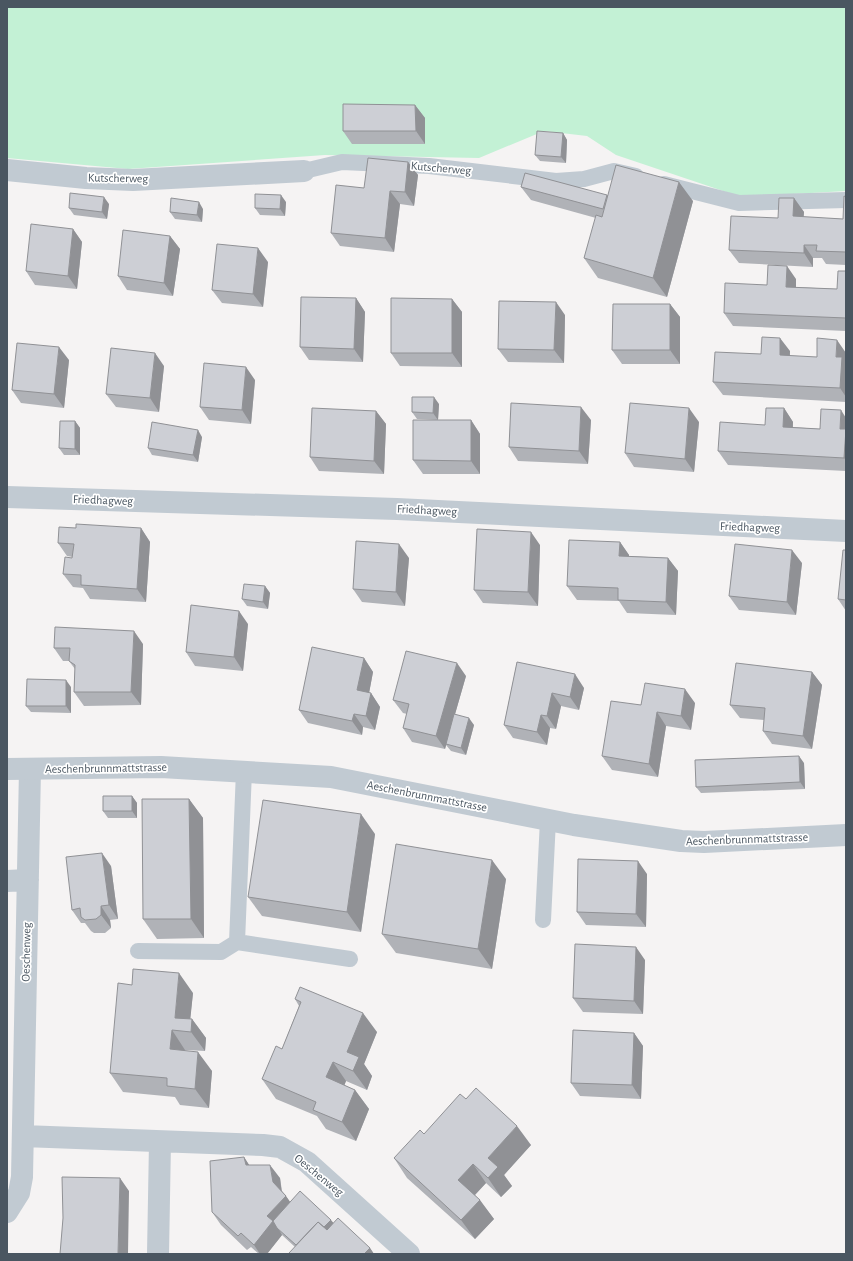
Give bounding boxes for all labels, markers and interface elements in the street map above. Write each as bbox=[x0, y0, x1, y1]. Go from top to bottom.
street label: Kutscherweg bbox=[410, 159, 472, 177]
street label: Kutscherweg bbox=[88, 171, 148, 185]
street label: Friedhagweg bbox=[73, 493, 133, 507]
street label: Friedhagweg bbox=[397, 502, 457, 518]
street label: Friedhagweg bbox=[720, 520, 780, 534]
street label: Aeschenbrunnmattstrasse bbox=[45, 761, 167, 775]
street label: Aeschenbrunnmattstrasse bbox=[366, 778, 488, 814]
street label: Aeschenbrunnmattstrasse bbox=[686, 831, 808, 847]
street label: Oeschenweg bbox=[19, 922, 33, 982]
street label: Oeschenweg bbox=[292, 1152, 346, 1198]

